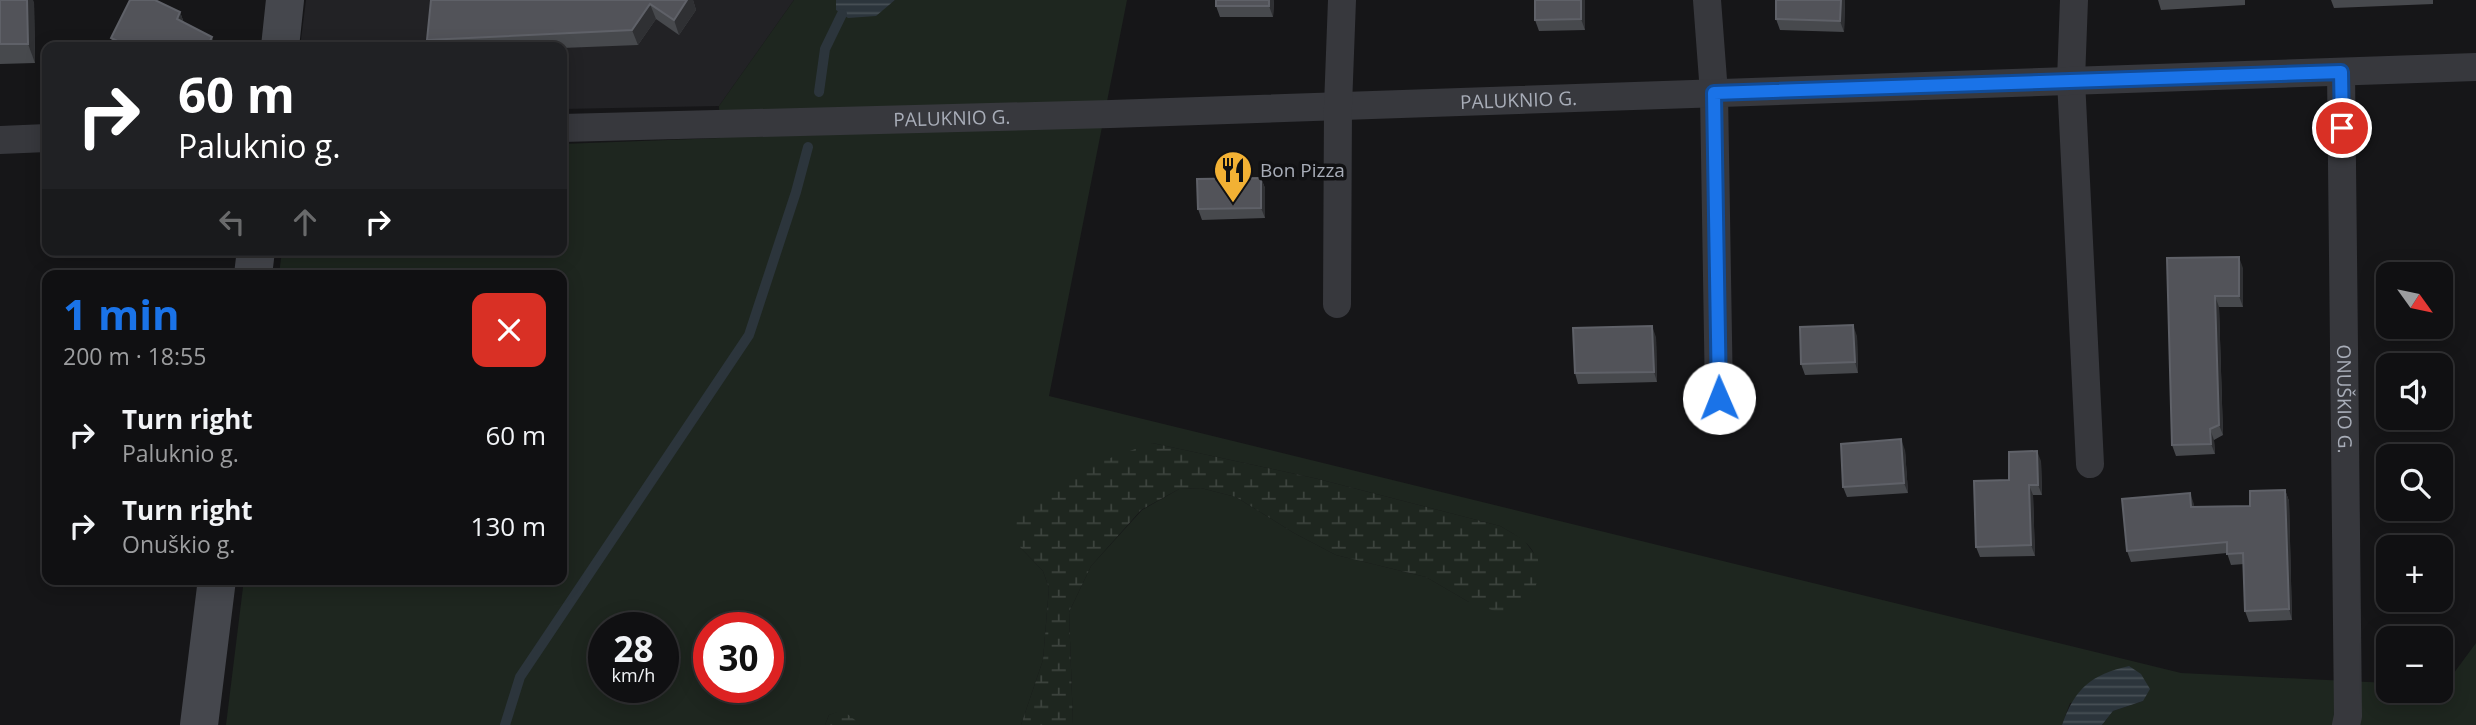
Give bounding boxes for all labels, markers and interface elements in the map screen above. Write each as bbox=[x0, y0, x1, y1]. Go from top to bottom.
text: 60 m bbox=[178, 61, 295, 127]
icon: right bbox=[63, 70, 154, 161]
street label: PALUKNIO G. bbox=[1460, 85, 1578, 115]
pin bbox=[2312, 98, 2372, 158]
street label: PALUKNIO G. bbox=[893, 104, 1011, 133]
icon: arrive bbox=[2323, 109, 2361, 147]
text: Paluknio g. bbox=[178, 124, 341, 167]
restaurant icon: Bon Pizza bbox=[1212, 149, 1254, 204]
place label: Bon Pizza bbox=[1260, 157, 1345, 183]
icon: left bbox=[213, 203, 251, 241]
icon: ahead bbox=[286, 203, 324, 241]
icon: right bbox=[359, 203, 397, 241]
north arrow bbox=[2376, 262, 2454, 340]
map controls bbox=[2376, 262, 2453, 703]
text: 1 min bbox=[63, 285, 180, 342]
button: close bbox=[472, 293, 546, 367]
text: 200 m · 18:55 bbox=[63, 340, 206, 372]
street label: ONUŠKIO G. bbox=[2331, 344, 2358, 454]
button: sound bbox=[2376, 353, 2453, 430]
position arrow bbox=[1682, 361, 1756, 435]
text: Turn right bbox=[122, 401, 253, 437]
icon: right bbox=[63, 416, 101, 454]
text: 60 m bbox=[485, 417, 546, 453]
text: Paluknio g. bbox=[122, 437, 239, 469]
button: search bbox=[2376, 444, 2453, 521]
text: Turn right bbox=[122, 492, 253, 528]
icon: right bbox=[63, 507, 101, 545]
text: 130 m bbox=[471, 508, 546, 544]
text: Onuškio g. bbox=[122, 528, 235, 560]
button: + bbox=[2376, 535, 2453, 612]
speed limit sign: 30 bbox=[693, 612, 784, 703]
text: 28 bbox=[613, 625, 654, 672]
button: − bbox=[2376, 626, 2453, 703]
text: km/h bbox=[612, 663, 655, 687]

